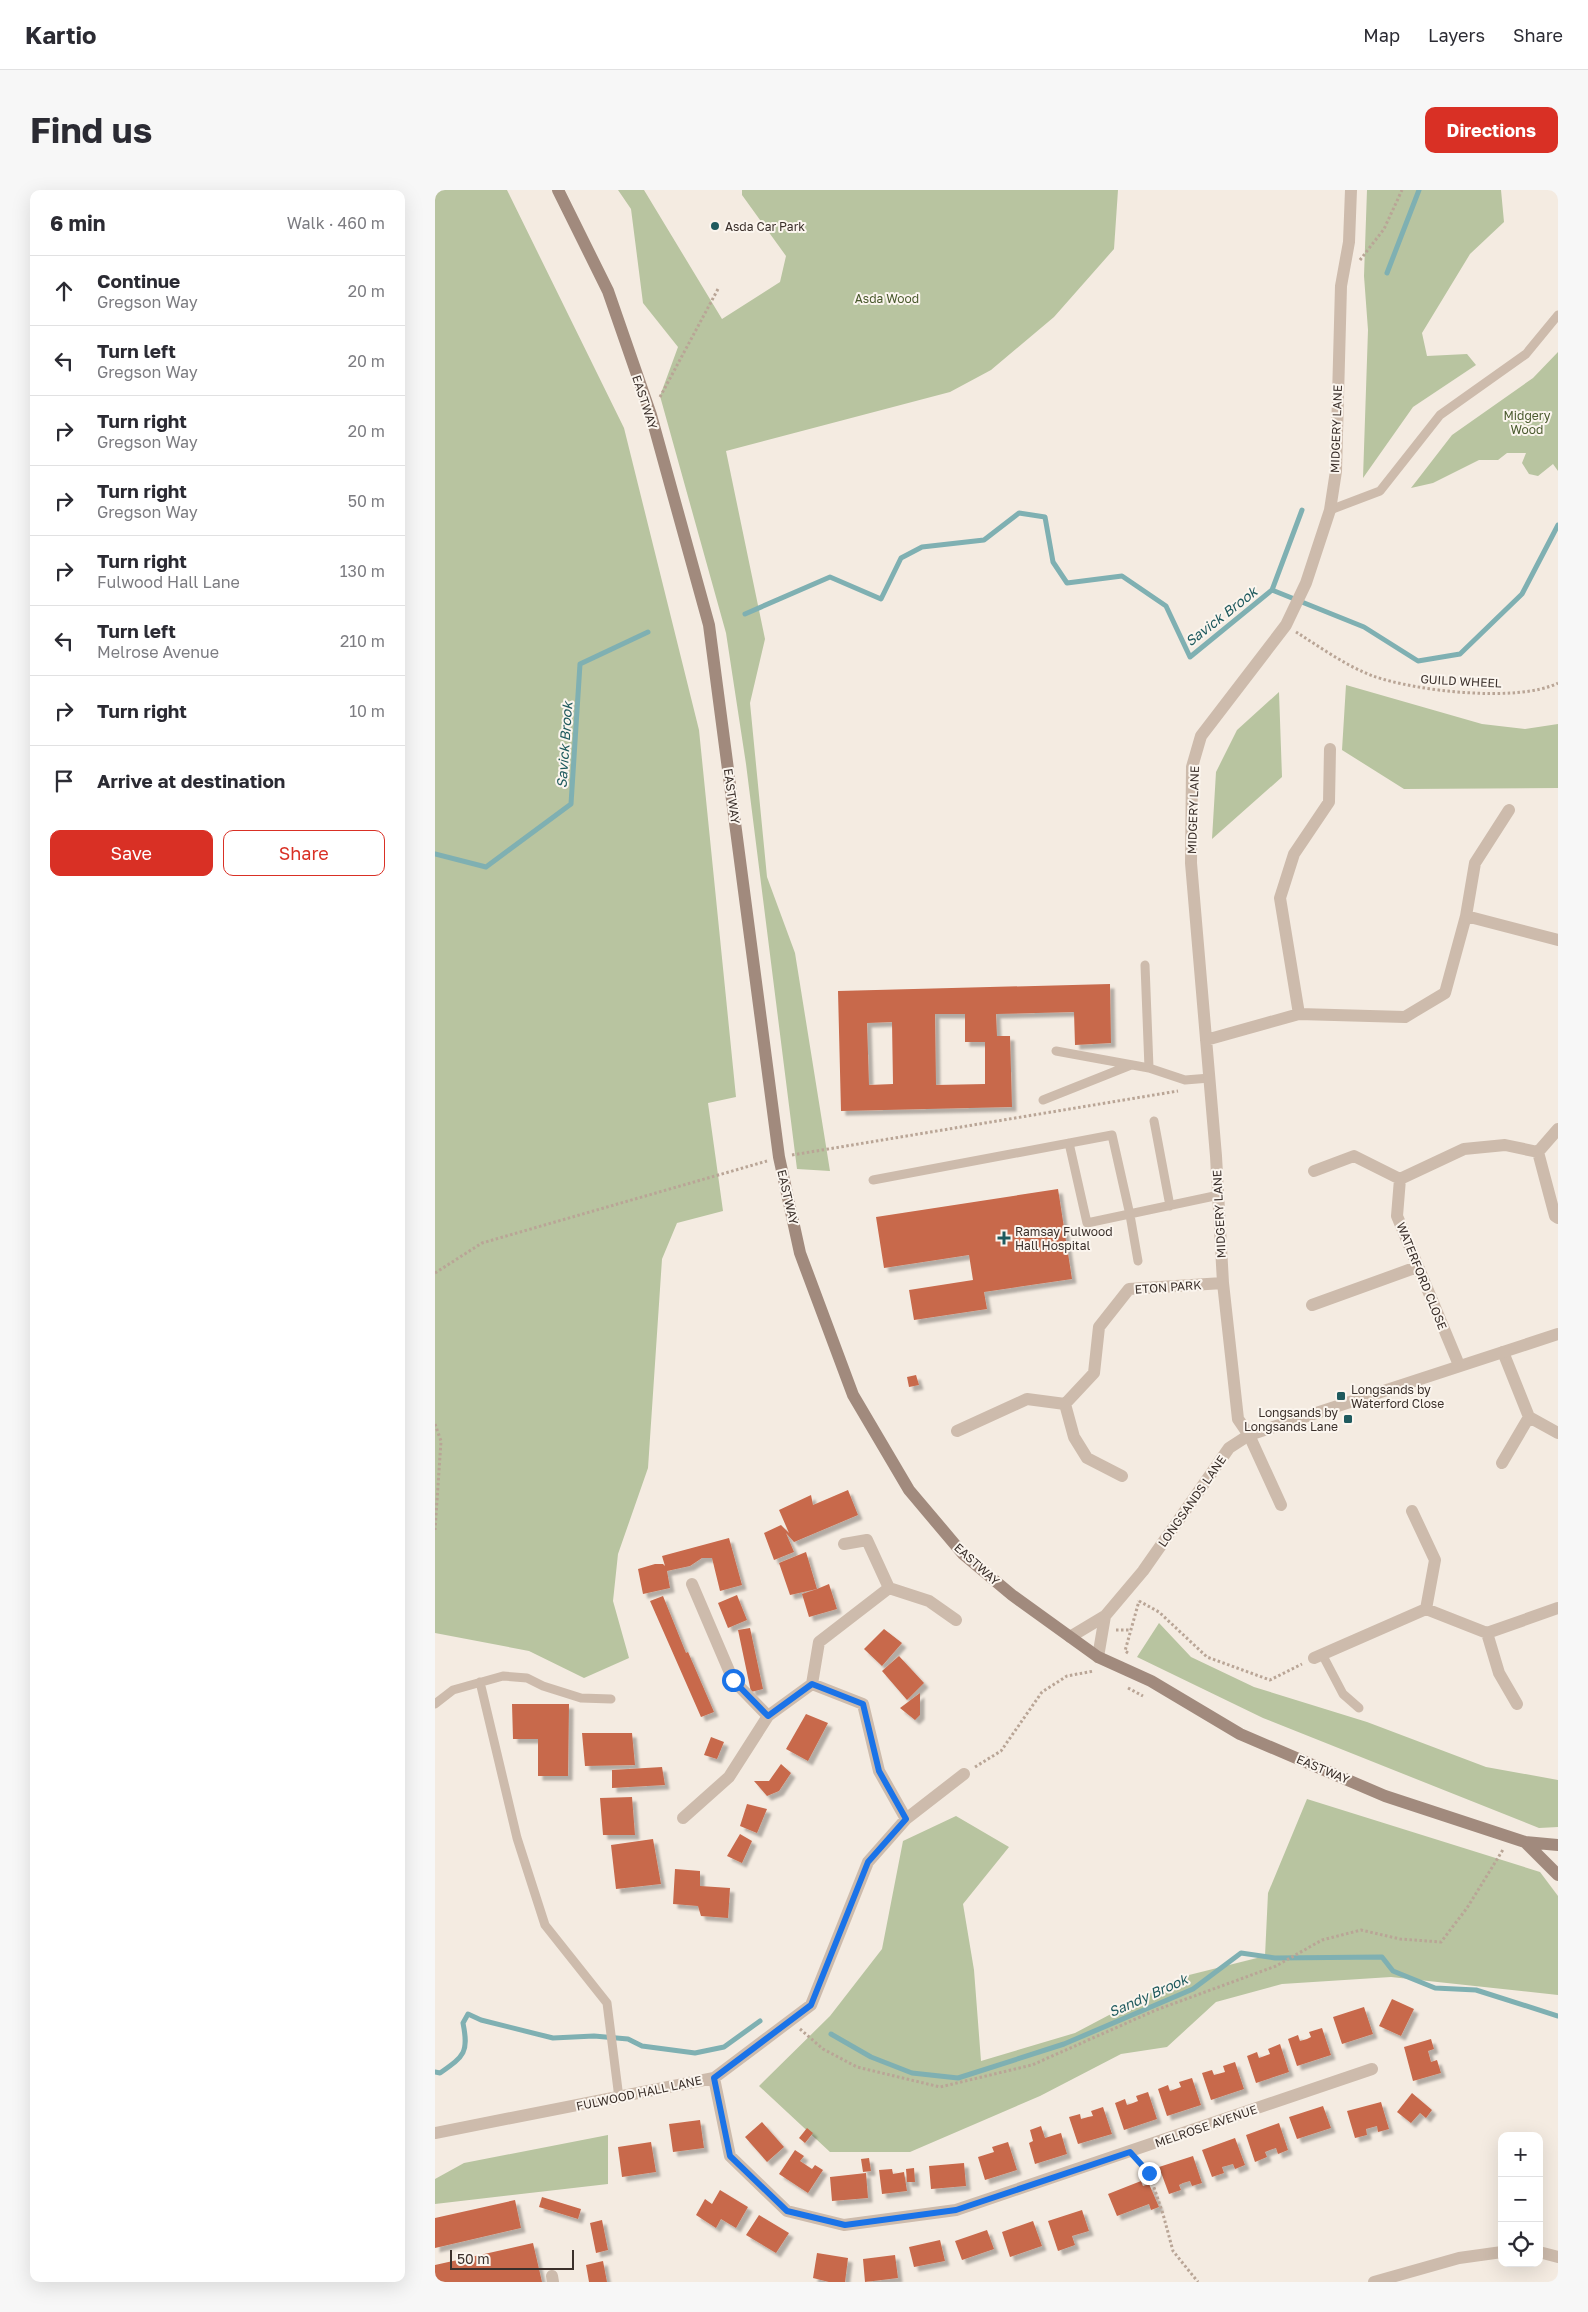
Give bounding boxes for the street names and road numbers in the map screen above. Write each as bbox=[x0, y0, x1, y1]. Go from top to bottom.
street label: EASTWAY bbox=[629, 373, 661, 431]
street label: MIDGERY LANE bbox=[1327, 385, 1345, 473]
street label: GUILD WHEEL bbox=[1420, 671, 1502, 691]
street label: MIDGERY LANE bbox=[1184, 766, 1202, 854]
street label: EASTWAY bbox=[721, 767, 743, 825]
street label: EASTWAY bbox=[774, 1168, 802, 1226]
street label: MIDGERY LANE bbox=[1209, 1169, 1229, 1259]
street label: WATERFORD CLOSE bbox=[1394, 1220, 1450, 1332]
street label: ETON PARK bbox=[1134, 1277, 1202, 1297]
street label: LONGSANDS LANE bbox=[1155, 1452, 1229, 1550]
street label: EASTWAY bbox=[951, 1540, 1003, 1588]
street label: EASTWAY bbox=[1294, 1751, 1352, 1787]
street label: FULWOOD HALL LANE bbox=[575, 2072, 703, 2114]
street label: MELROSE AVENUE bbox=[1153, 2101, 1259, 2151]

